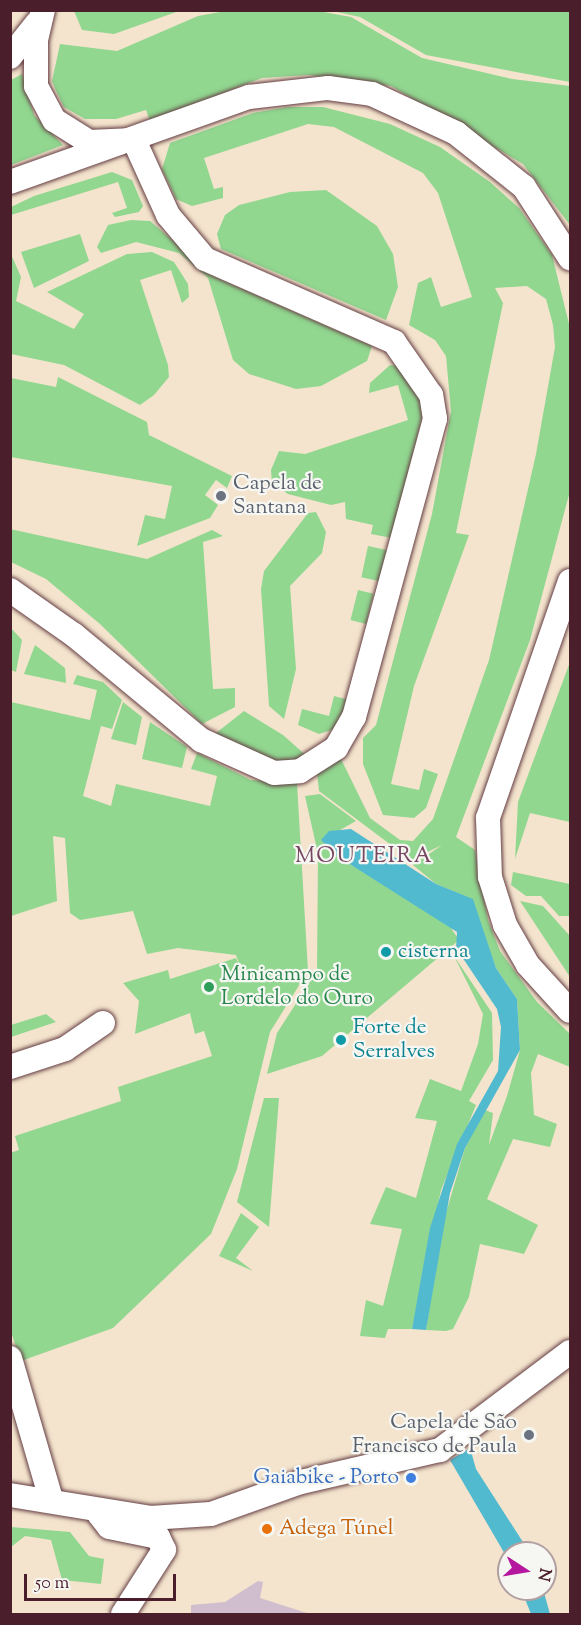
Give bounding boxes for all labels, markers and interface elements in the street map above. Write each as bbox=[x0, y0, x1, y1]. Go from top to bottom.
place label: Capela de Santana bbox=[233, 471, 322, 521]
marker: Capela de Santana bbox=[214, 489, 228, 503]
district label: MOUTEIRA bbox=[295, 845, 433, 871]
place label: cisterna bbox=[398, 939, 469, 965]
marker: cisterna bbox=[379, 945, 393, 959]
place label: Minicampo de Lordelo do Ouro bbox=[221, 962, 373, 1012]
marker: Minicampo de Lordelo do Ouro bbox=[202, 980, 216, 994]
place label: Forte de Serralves bbox=[353, 1015, 435, 1065]
marker: Forte de Serralves bbox=[334, 1033, 348, 1047]
place label: Capela de São Francisco de Paula bbox=[352, 1410, 517, 1460]
marker: Capela de São Francisco de Paula bbox=[522, 1428, 536, 1442]
place label: Gaiabike - Porto bbox=[253, 1465, 399, 1491]
marker: Gaiabike - Porto bbox=[404, 1471, 418, 1485]
place label: Adega Túnel bbox=[279, 1516, 394, 1542]
marker: Adega Túnel bbox=[260, 1522, 274, 1536]
north arrow bbox=[497, 1541, 557, 1601]
scale bar bbox=[27, 1562, 178, 1600]
text: N bbox=[531, 1566, 556, 1583]
text: 50 m bbox=[35, 1571, 69, 1597]

